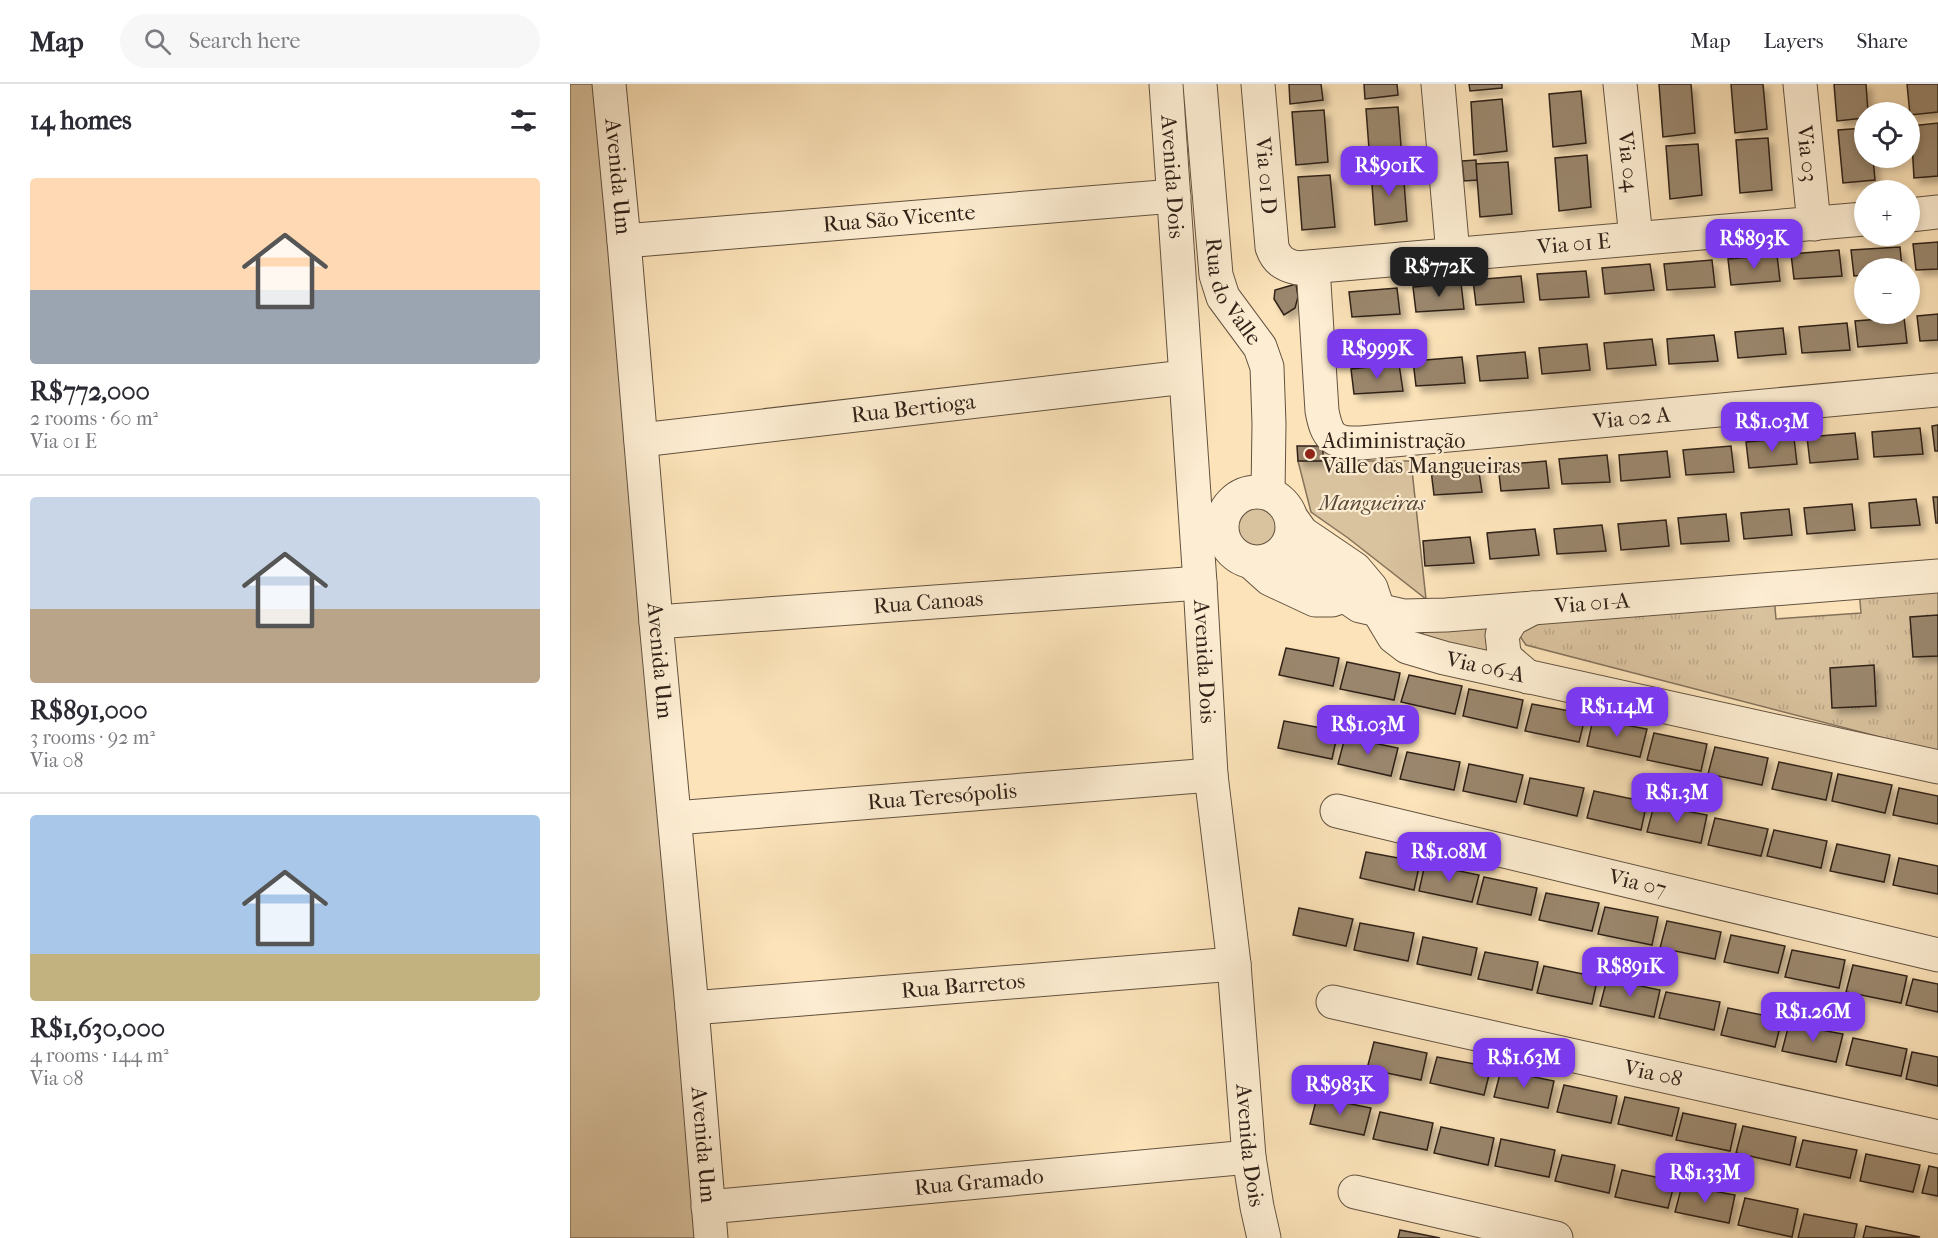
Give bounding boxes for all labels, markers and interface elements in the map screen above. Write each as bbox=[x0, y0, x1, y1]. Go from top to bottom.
search box bbox=[120, 14, 540, 68]
text: Map bbox=[30, 25, 84, 58]
icon: search bbox=[141, 25, 174, 58]
text: Search here bbox=[189, 28, 300, 54]
text: Map bbox=[1690, 29, 1731, 53]
text: Layers bbox=[1764, 29, 1823, 53]
text: Share bbox=[1856, 29, 1908, 53]
map controls bbox=[1854, 102, 1920, 324]
button: locate bbox=[1854, 102, 1920, 168]
icon: filters bbox=[507, 104, 540, 137]
text: 14 homes bbox=[30, 105, 132, 136]
street label: Avenida Dois bbox=[1155, 113, 1189, 239]
street label: Avenida Um bbox=[599, 116, 636, 237]
street label: Via 03 bbox=[1791, 123, 1823, 183]
street label: Via 04 bbox=[1612, 129, 1644, 194]
street label: Via 01 D bbox=[1250, 135, 1282, 215]
pin: R$901K bbox=[1340, 146, 1438, 197]
text: R$901K bbox=[1355, 154, 1423, 177]
button: + bbox=[1854, 180, 1920, 246]
street label: Rua São Vicente bbox=[822, 199, 977, 238]
icon: home bbox=[231, 217, 339, 325]
pin: R$893K bbox=[1705, 219, 1803, 270]
text: R$893K bbox=[1720, 227, 1788, 250]
street label: Via 01 E bbox=[1535, 228, 1612, 260]
street label: Rua do Valle bbox=[1200, 237, 1267, 350]
pin: R$772K bbox=[1390, 247, 1488, 298]
text: R$772K bbox=[1404, 255, 1474, 278]
button: − bbox=[1854, 258, 1920, 324]
pin: R$999K bbox=[1328, 329, 1426, 380]
text: R$999K bbox=[1341, 337, 1413, 360]
text: R$772,000 bbox=[30, 376, 150, 407]
street label: Rua Bertioga bbox=[850, 388, 978, 429]
street label: Via 02 A bbox=[1590, 402, 1672, 435]
pin: R$1.03M bbox=[1717, 402, 1827, 453]
text: 2 rooms · 60 m² bbox=[30, 407, 158, 430]
text: R$1.03M bbox=[1735, 410, 1809, 433]
place label: Adiministração Valle das Mangueiras bbox=[1321, 428, 1520, 479]
text: Via 01 E bbox=[30, 430, 97, 453]
marker: Adiministração Valle das Mangueiras bbox=[1303, 447, 1317, 461]
park label: Mangueiras bbox=[1317, 490, 1426, 516]
icon: home bbox=[231, 536, 339, 644]
street label: Rua Canoas bbox=[872, 586, 984, 619]
street label: Via 01-A bbox=[1552, 587, 1631, 619]
street label: Avenida Dois bbox=[1188, 598, 1221, 724]
street label: Avenida Um bbox=[641, 601, 678, 721]
street label: Via 06-A bbox=[1443, 646, 1528, 689]
pin: R$1.14M bbox=[1562, 687, 1672, 738]
text: R$891,000 bbox=[30, 695, 148, 726]
text: R$1.14M bbox=[1580, 695, 1654, 718]
pin: R$1.03M bbox=[1313, 705, 1423, 756]
text: R$1.03M bbox=[1331, 713, 1405, 736]
text: 3 rooms · 92 m² bbox=[30, 726, 155, 749]
text: Via 08 bbox=[30, 749, 84, 772]
pin: R$1.3M bbox=[1628, 773, 1726, 824]
street label: Rua Teresópolis bbox=[866, 778, 1018, 816]
text: R$1.3M bbox=[1646, 781, 1709, 804]
pin: R$1.08M bbox=[1394, 832, 1504, 883]
text: R$1.08M bbox=[1411, 840, 1487, 863]
icon: home bbox=[231, 854, 339, 962]
street label: Via 07 bbox=[1605, 863, 1669, 902]
pin: R$891K bbox=[1581, 947, 1679, 998]
text: R$891K bbox=[1596, 955, 1664, 978]
street label: Rua Barretos bbox=[900, 968, 1026, 1004]
pin: R$1.26M bbox=[1758, 992, 1868, 1043]
text: R$1.26M bbox=[1775, 1000, 1851, 1023]
text: R$1,630,000 bbox=[30, 1013, 165, 1044]
pin: R$1.63M bbox=[1469, 1038, 1579, 1089]
text: 4 rooms · 144 m² bbox=[30, 1044, 169, 1067]
text: R$1.63M bbox=[1487, 1046, 1561, 1069]
street label: Via 08 bbox=[1621, 1054, 1685, 1093]
pin: R$983K bbox=[1291, 1065, 1389, 1116]
text: Via 08 bbox=[30, 1067, 84, 1090]
text: R$983K bbox=[1306, 1073, 1374, 1096]
street label: Avenida Dois bbox=[1230, 1082, 1270, 1209]
street label: Avenida Um bbox=[685, 1085, 721, 1205]
pin: R$1.33M bbox=[1650, 1153, 1760, 1204]
text: R$1.33M bbox=[1669, 1161, 1741, 1184]
street label: Rua Gramado bbox=[913, 1163, 1045, 1201]

